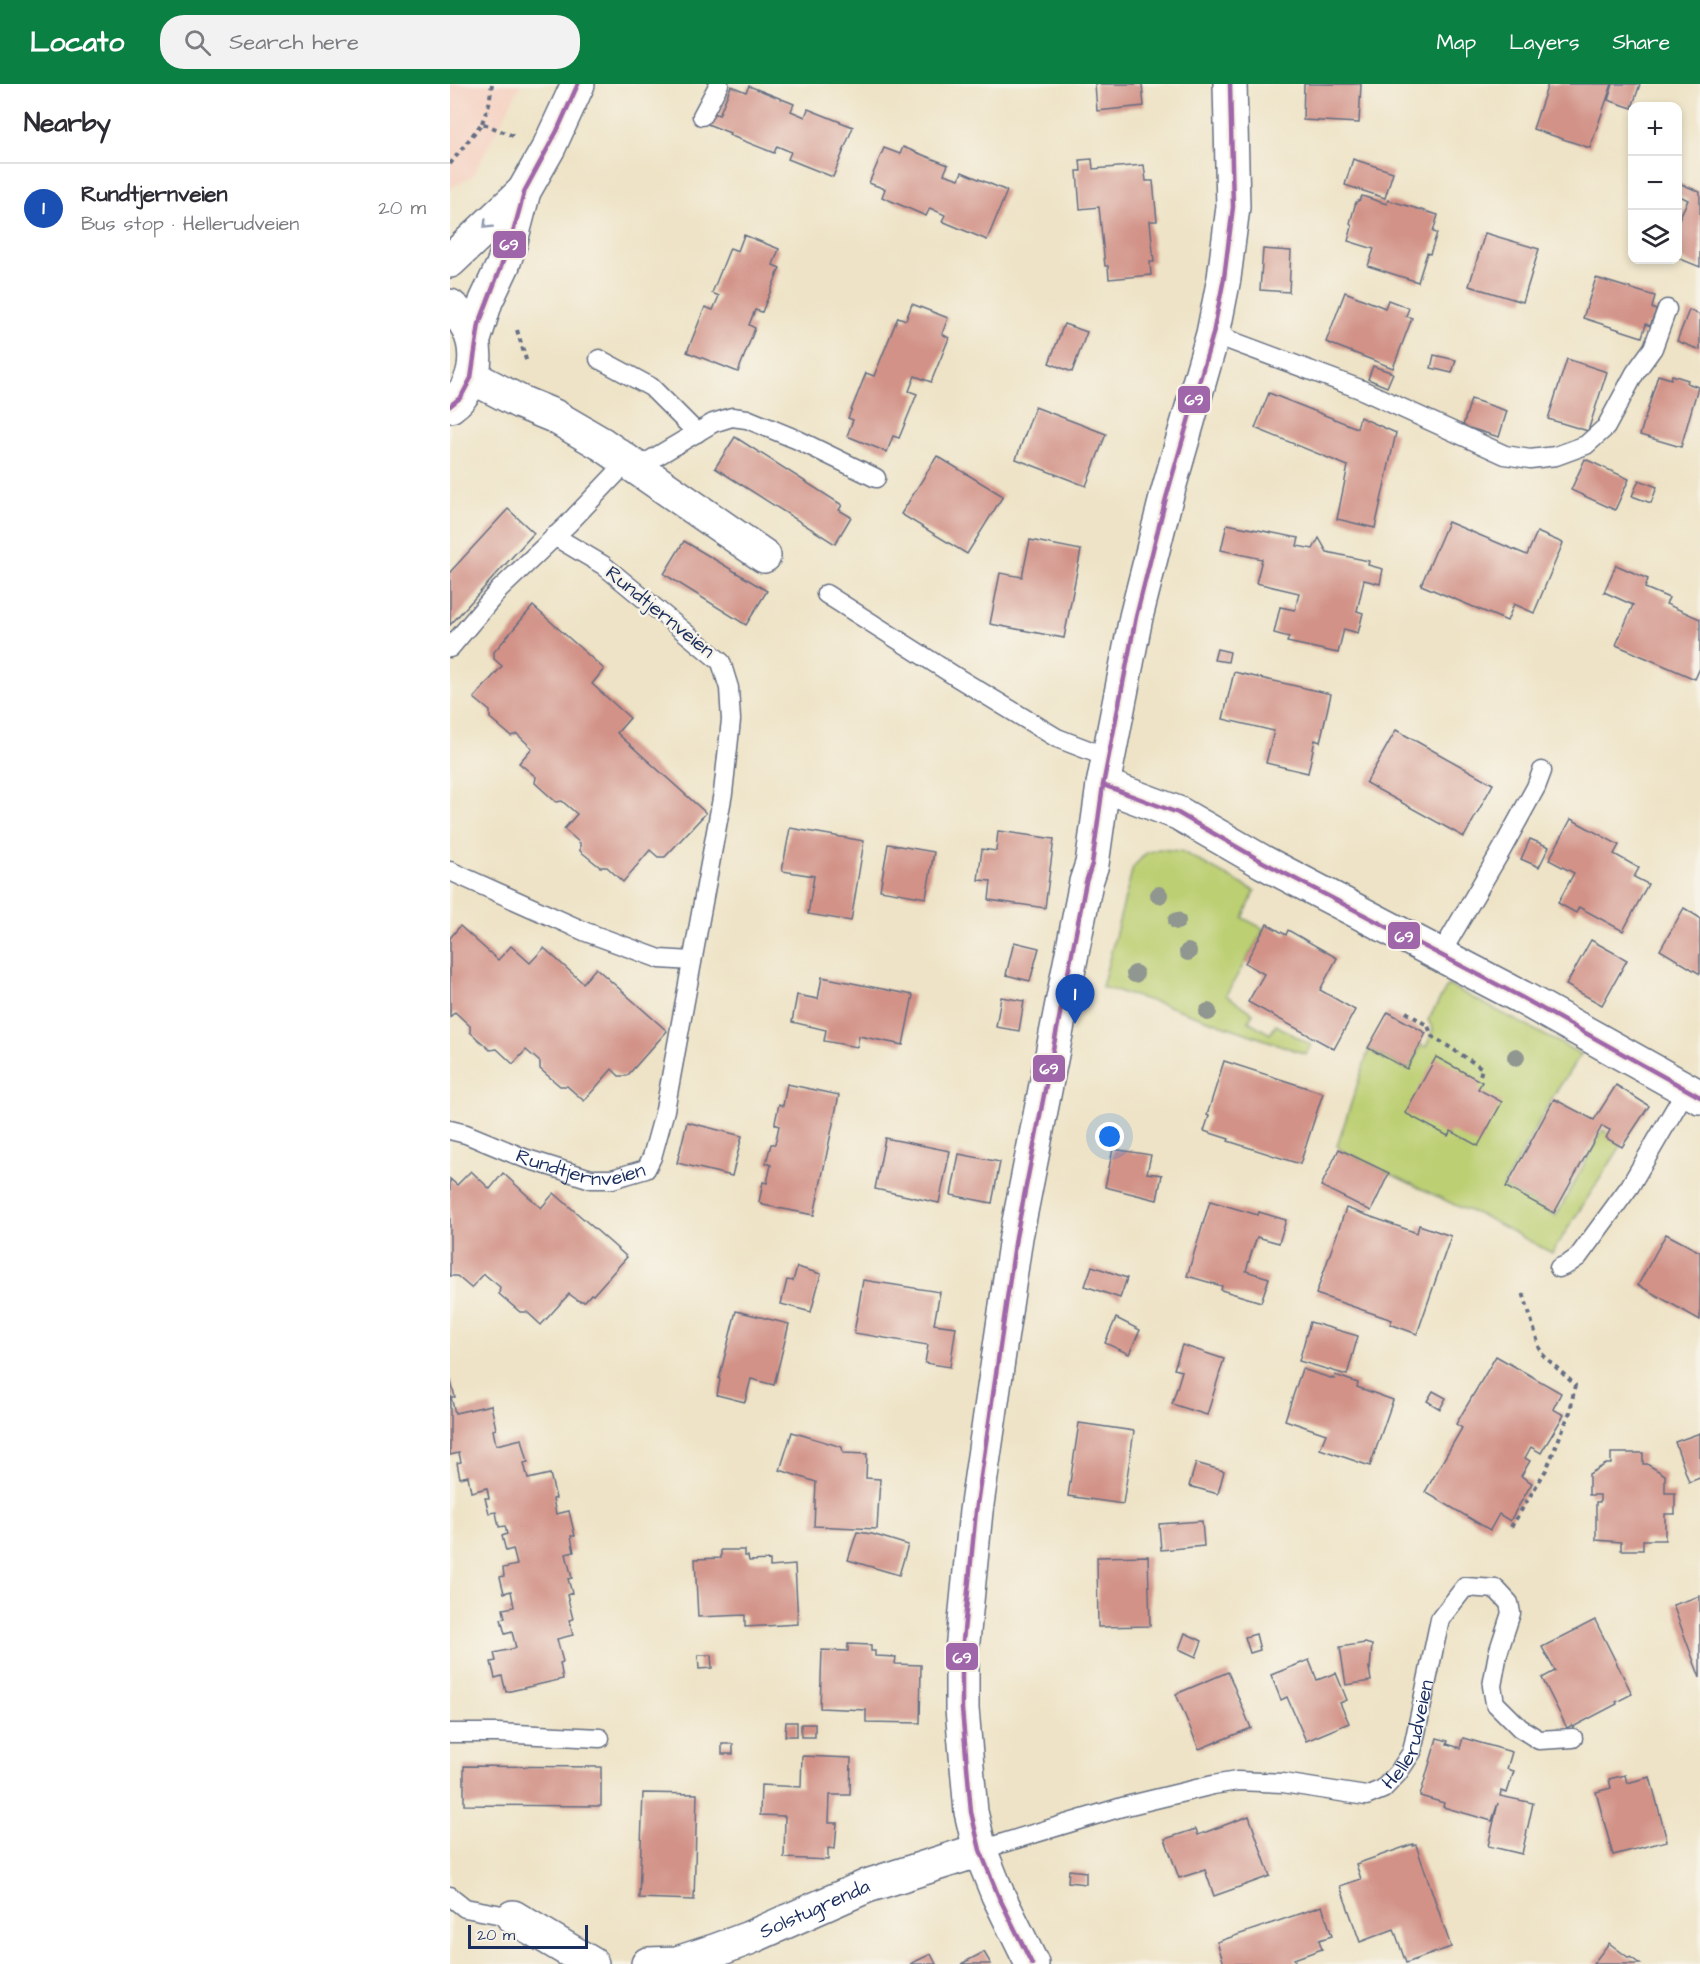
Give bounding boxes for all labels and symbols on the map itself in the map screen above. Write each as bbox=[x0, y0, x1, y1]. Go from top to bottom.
one-way arrow bbox=[483, 218, 494, 229]
line badge: 69 bbox=[492, 230, 527, 259]
text: 69 bbox=[499, 234, 519, 256]
line badge: 69 bbox=[1177, 385, 1211, 414]
text: 69 bbox=[1184, 389, 1204, 411]
street label: Rundtjernveien bbox=[599, 559, 721, 665]
line badge: 69 bbox=[1387, 921, 1421, 950]
text: 69 bbox=[1394, 926, 1414, 948]
pin: 1 bbox=[1056, 974, 1094, 1024]
line badge: 69 bbox=[1032, 1054, 1066, 1083]
text: 69 bbox=[1039, 1058, 1059, 1080]
your location bbox=[1095, 1122, 1124, 1151]
street label: Rundtjernveien bbox=[511, 1142, 649, 1193]
line badge: 69 bbox=[945, 1642, 979, 1671]
text: 69 bbox=[952, 1647, 972, 1669]
street label: Hellerudveien bbox=[1375, 1677, 1441, 1796]
street label: Solstugrenda bbox=[755, 1872, 874, 1946]
scale bar bbox=[468, 1922, 588, 1950]

